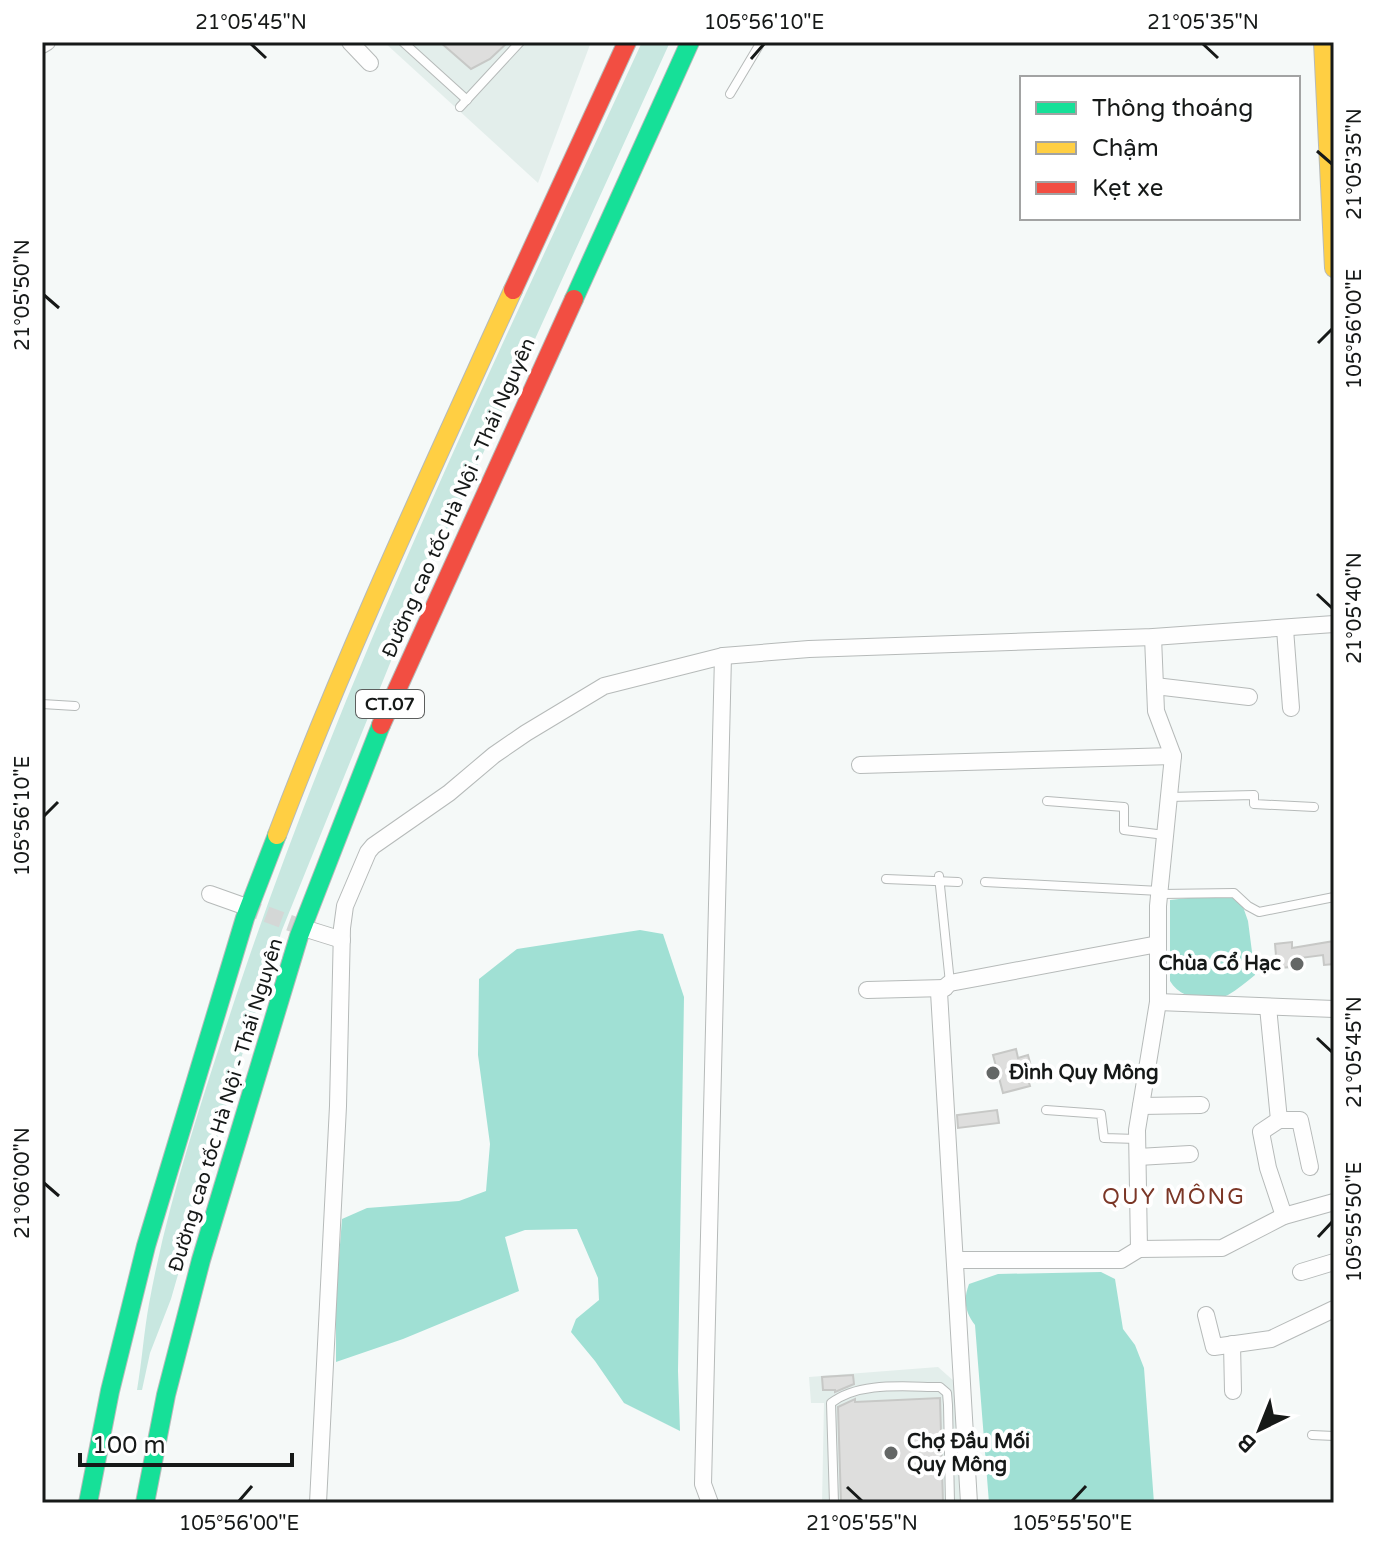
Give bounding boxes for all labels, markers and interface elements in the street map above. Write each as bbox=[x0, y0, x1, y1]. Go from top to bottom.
text: 21°05'45"N bbox=[195, 11, 307, 35]
text: 105°56'10"E bbox=[704, 11, 824, 35]
text: 21°05'35"N bbox=[1147, 11, 1259, 35]
legend bbox=[1020, 76, 1300, 220]
text: Thông thoáng bbox=[1092, 94, 1253, 123]
text: 21°05'35"N bbox=[1343, 108, 1367, 220]
text: Chậm bbox=[1092, 134, 1159, 163]
text: Kẹt xe bbox=[1092, 174, 1163, 203]
text: 21°05'50"N bbox=[11, 239, 35, 351]
text: 105°56'00"E bbox=[1343, 269, 1367, 389]
street label: Đường cao tốc Hà Nội - Thái Nguyên bbox=[377, 334, 541, 662]
text: 21°05'40"N bbox=[1343, 552, 1367, 664]
road number: CT.07 bbox=[356, 690, 424, 718]
text: 105°56'10"E bbox=[11, 756, 35, 876]
street label: Đường cao tốc Hà Nội - Thái Nguyên bbox=[164, 935, 288, 1275]
place label: Chùa Cổ Hạc bbox=[1158, 951, 1281, 976]
marker: Chùa Cổ Hạc bbox=[1288, 955, 1306, 973]
text: 21°05'45"N bbox=[1343, 996, 1367, 1108]
place label: Đình Quy Mông bbox=[1008, 1061, 1159, 1085]
marker: Đình Quy Mông bbox=[984, 1064, 1002, 1082]
text: 21°06'00"N bbox=[11, 1127, 35, 1239]
text: 105°55'50"E bbox=[1343, 1162, 1367, 1282]
district label: QUY MÔNG bbox=[1102, 1183, 1246, 1210]
north arrow bbox=[1220, 1389, 1300, 1469]
scale bar bbox=[80, 1417, 292, 1467]
text: B bbox=[1233, 1428, 1261, 1458]
place label: Chợ Đầu Mối Quy Mông bbox=[907, 1430, 1030, 1477]
text: 100 m bbox=[92, 1431, 166, 1460]
marker: Chợ Đầu Mối Quy Mông bbox=[882, 1444, 900, 1462]
text: 105°56'00"E bbox=[179, 1512, 299, 1536]
text: 21°05'55"N bbox=[806, 1512, 918, 1536]
text: 105°55'50"E bbox=[1012, 1512, 1132, 1536]

